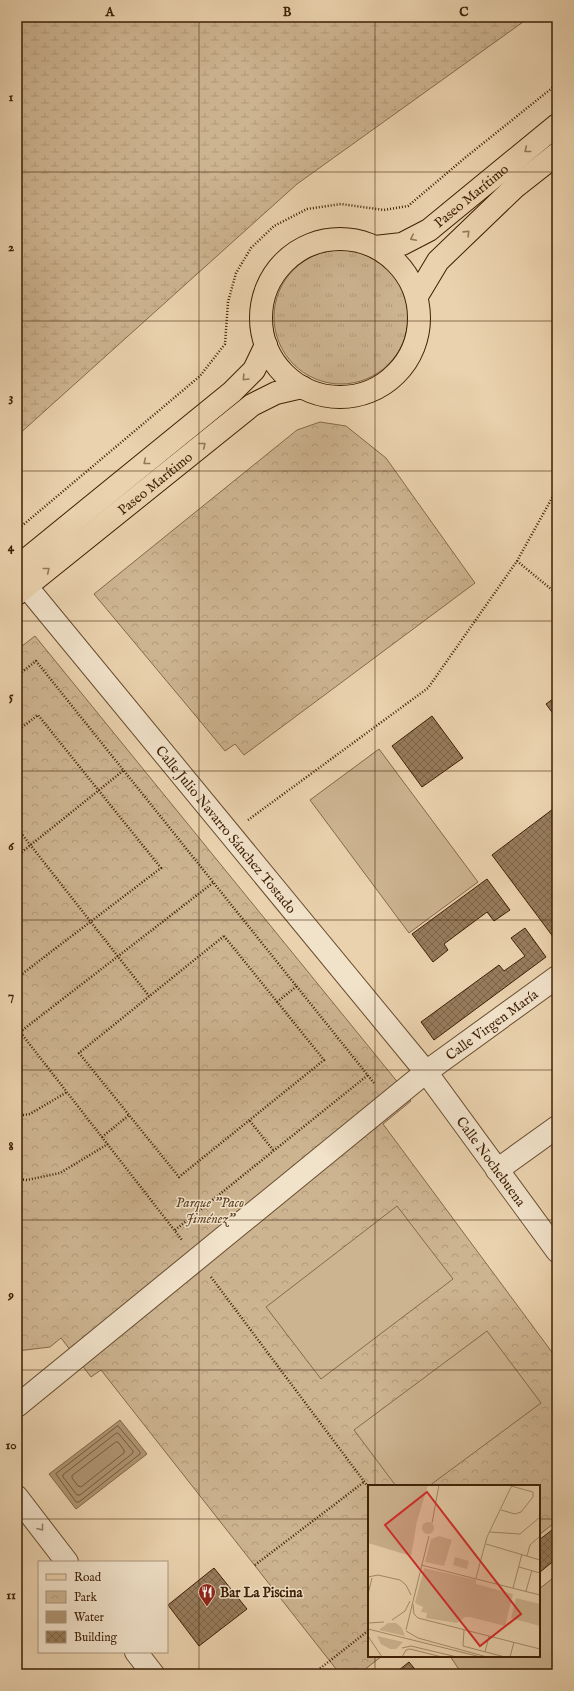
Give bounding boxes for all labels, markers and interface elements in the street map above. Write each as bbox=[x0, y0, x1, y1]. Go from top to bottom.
text: A bbox=[105, 4, 116, 21]
text: B bbox=[283, 4, 292, 21]
text: C bbox=[459, 4, 469, 21]
text: 1 bbox=[9, 89, 14, 106]
one-way arrow bbox=[524, 145, 531, 152]
street label: Paseo Marítimo bbox=[431, 160, 513, 232]
one-way arrow bbox=[462, 230, 470, 238]
one-way arrow bbox=[410, 233, 418, 241]
text: 2 bbox=[8, 239, 14, 256]
one-way arrow bbox=[243, 373, 250, 381]
text: 3 bbox=[9, 389, 14, 406]
one-way arrow bbox=[199, 442, 206, 449]
street label: Paseo Marítimo bbox=[114, 448, 197, 519]
one-way arrow bbox=[144, 457, 151, 464]
text: 4 bbox=[8, 539, 15, 556]
one-way arrow bbox=[43, 567, 50, 574]
text: 5 bbox=[9, 688, 14, 705]
street label: Calle Julio Navarro Sánchez Tostado bbox=[151, 742, 300, 918]
text: 6 bbox=[8, 838, 14, 855]
street label: Calle Virgen María bbox=[442, 985, 543, 1065]
text: 7 bbox=[8, 988, 14, 1005]
street label: Calle Nochebuena bbox=[452, 1113, 530, 1211]
text: 8 bbox=[8, 1138, 14, 1155]
park label: Parque "Paco Jiménez" bbox=[176, 1194, 244, 1228]
text: 9 bbox=[7, 1287, 14, 1304]
text: 10 bbox=[5, 1437, 17, 1454]
inset map bbox=[368, 1485, 540, 1657]
one-way arrow bbox=[36, 1523, 43, 1530]
legend bbox=[38, 1561, 168, 1653]
text: Road bbox=[74, 1570, 102, 1585]
restaurant icon: Bar La Piscina bbox=[197, 1582, 217, 1607]
place label: Bar La Piscina bbox=[220, 1584, 304, 1602]
text: 11 bbox=[6, 1587, 16, 1604]
text: Park bbox=[74, 1590, 97, 1605]
text: Water bbox=[74, 1610, 105, 1625]
text: Building bbox=[74, 1630, 118, 1645]

